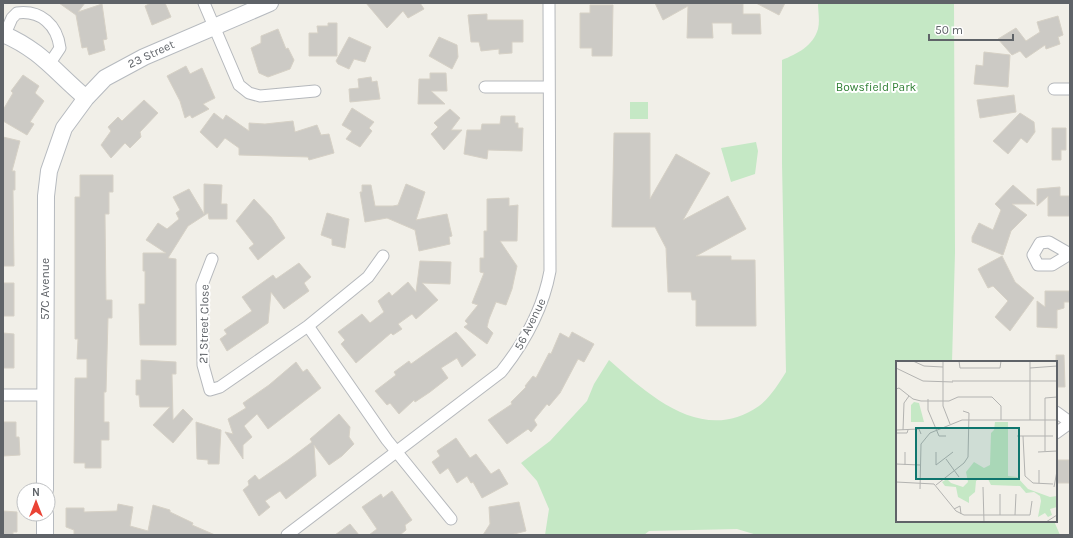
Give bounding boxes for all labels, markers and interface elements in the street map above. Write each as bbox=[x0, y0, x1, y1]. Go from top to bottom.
scale bar bbox=[929, 16, 1013, 42]
text: 50 m bbox=[935, 23, 963, 37]
street label: 23 Street bbox=[125, 37, 177, 71]
park label: Bowsfield Park bbox=[836, 80, 917, 94]
street label: 57C Avenue bbox=[38, 258, 52, 320]
street label: 21 Street Close bbox=[196, 284, 212, 364]
street label: 56 Avenue bbox=[511, 296, 549, 352]
inset map bbox=[896, 361, 1057, 522]
north arrow bbox=[16, 482, 56, 522]
text: N bbox=[32, 486, 40, 499]

